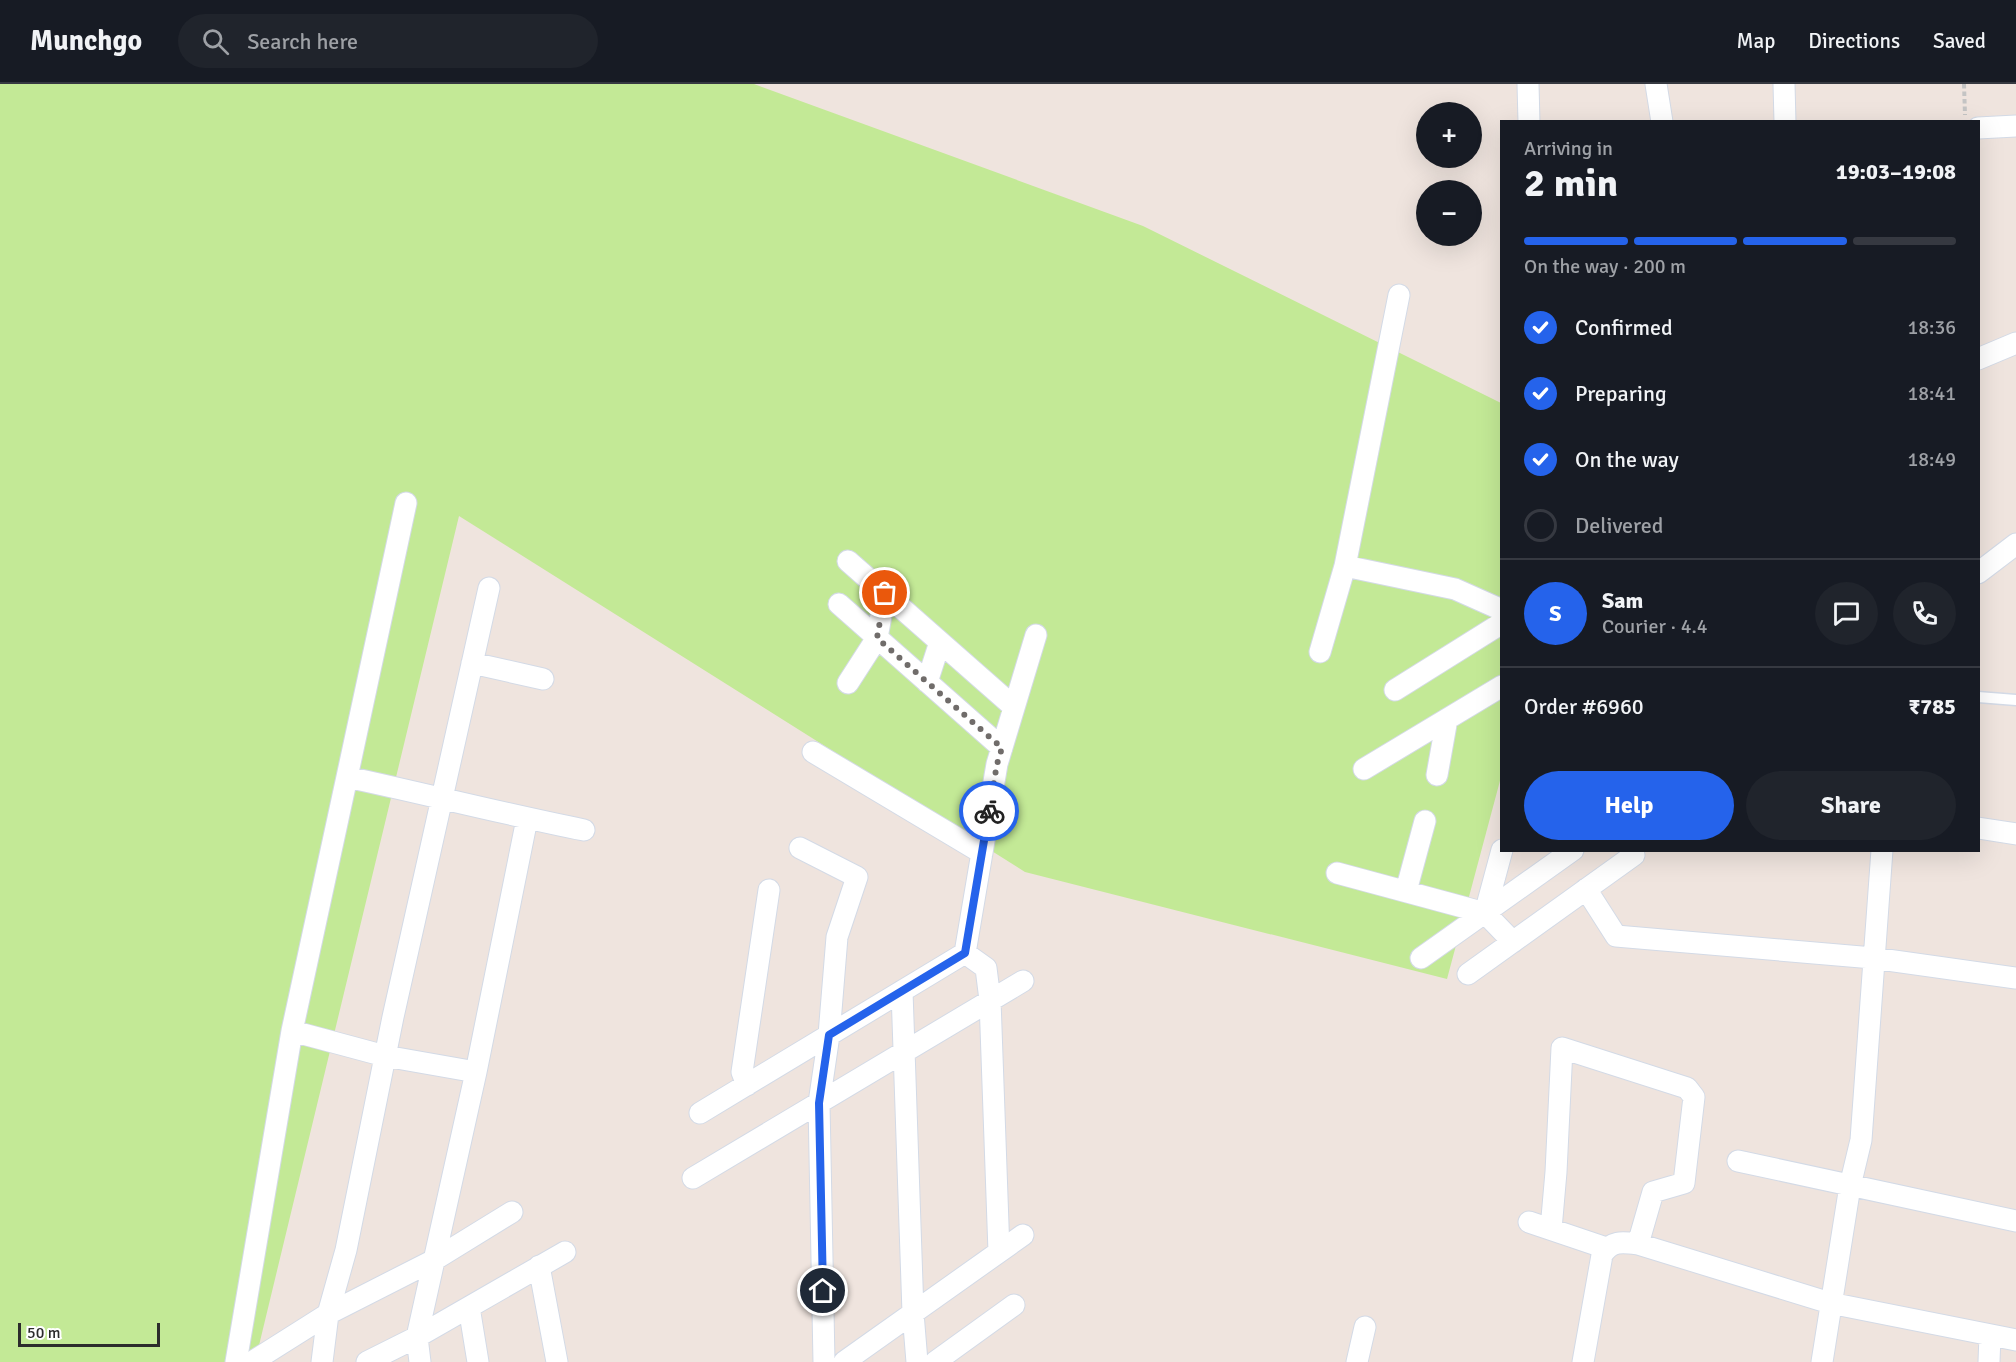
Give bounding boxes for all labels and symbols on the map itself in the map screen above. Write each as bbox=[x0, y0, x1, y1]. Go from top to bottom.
pin bbox=[859, 567, 910, 618]
courier bbox=[959, 781, 1019, 841]
pin bbox=[797, 1265, 848, 1316]
scale bar bbox=[18, 1320, 160, 1348]

